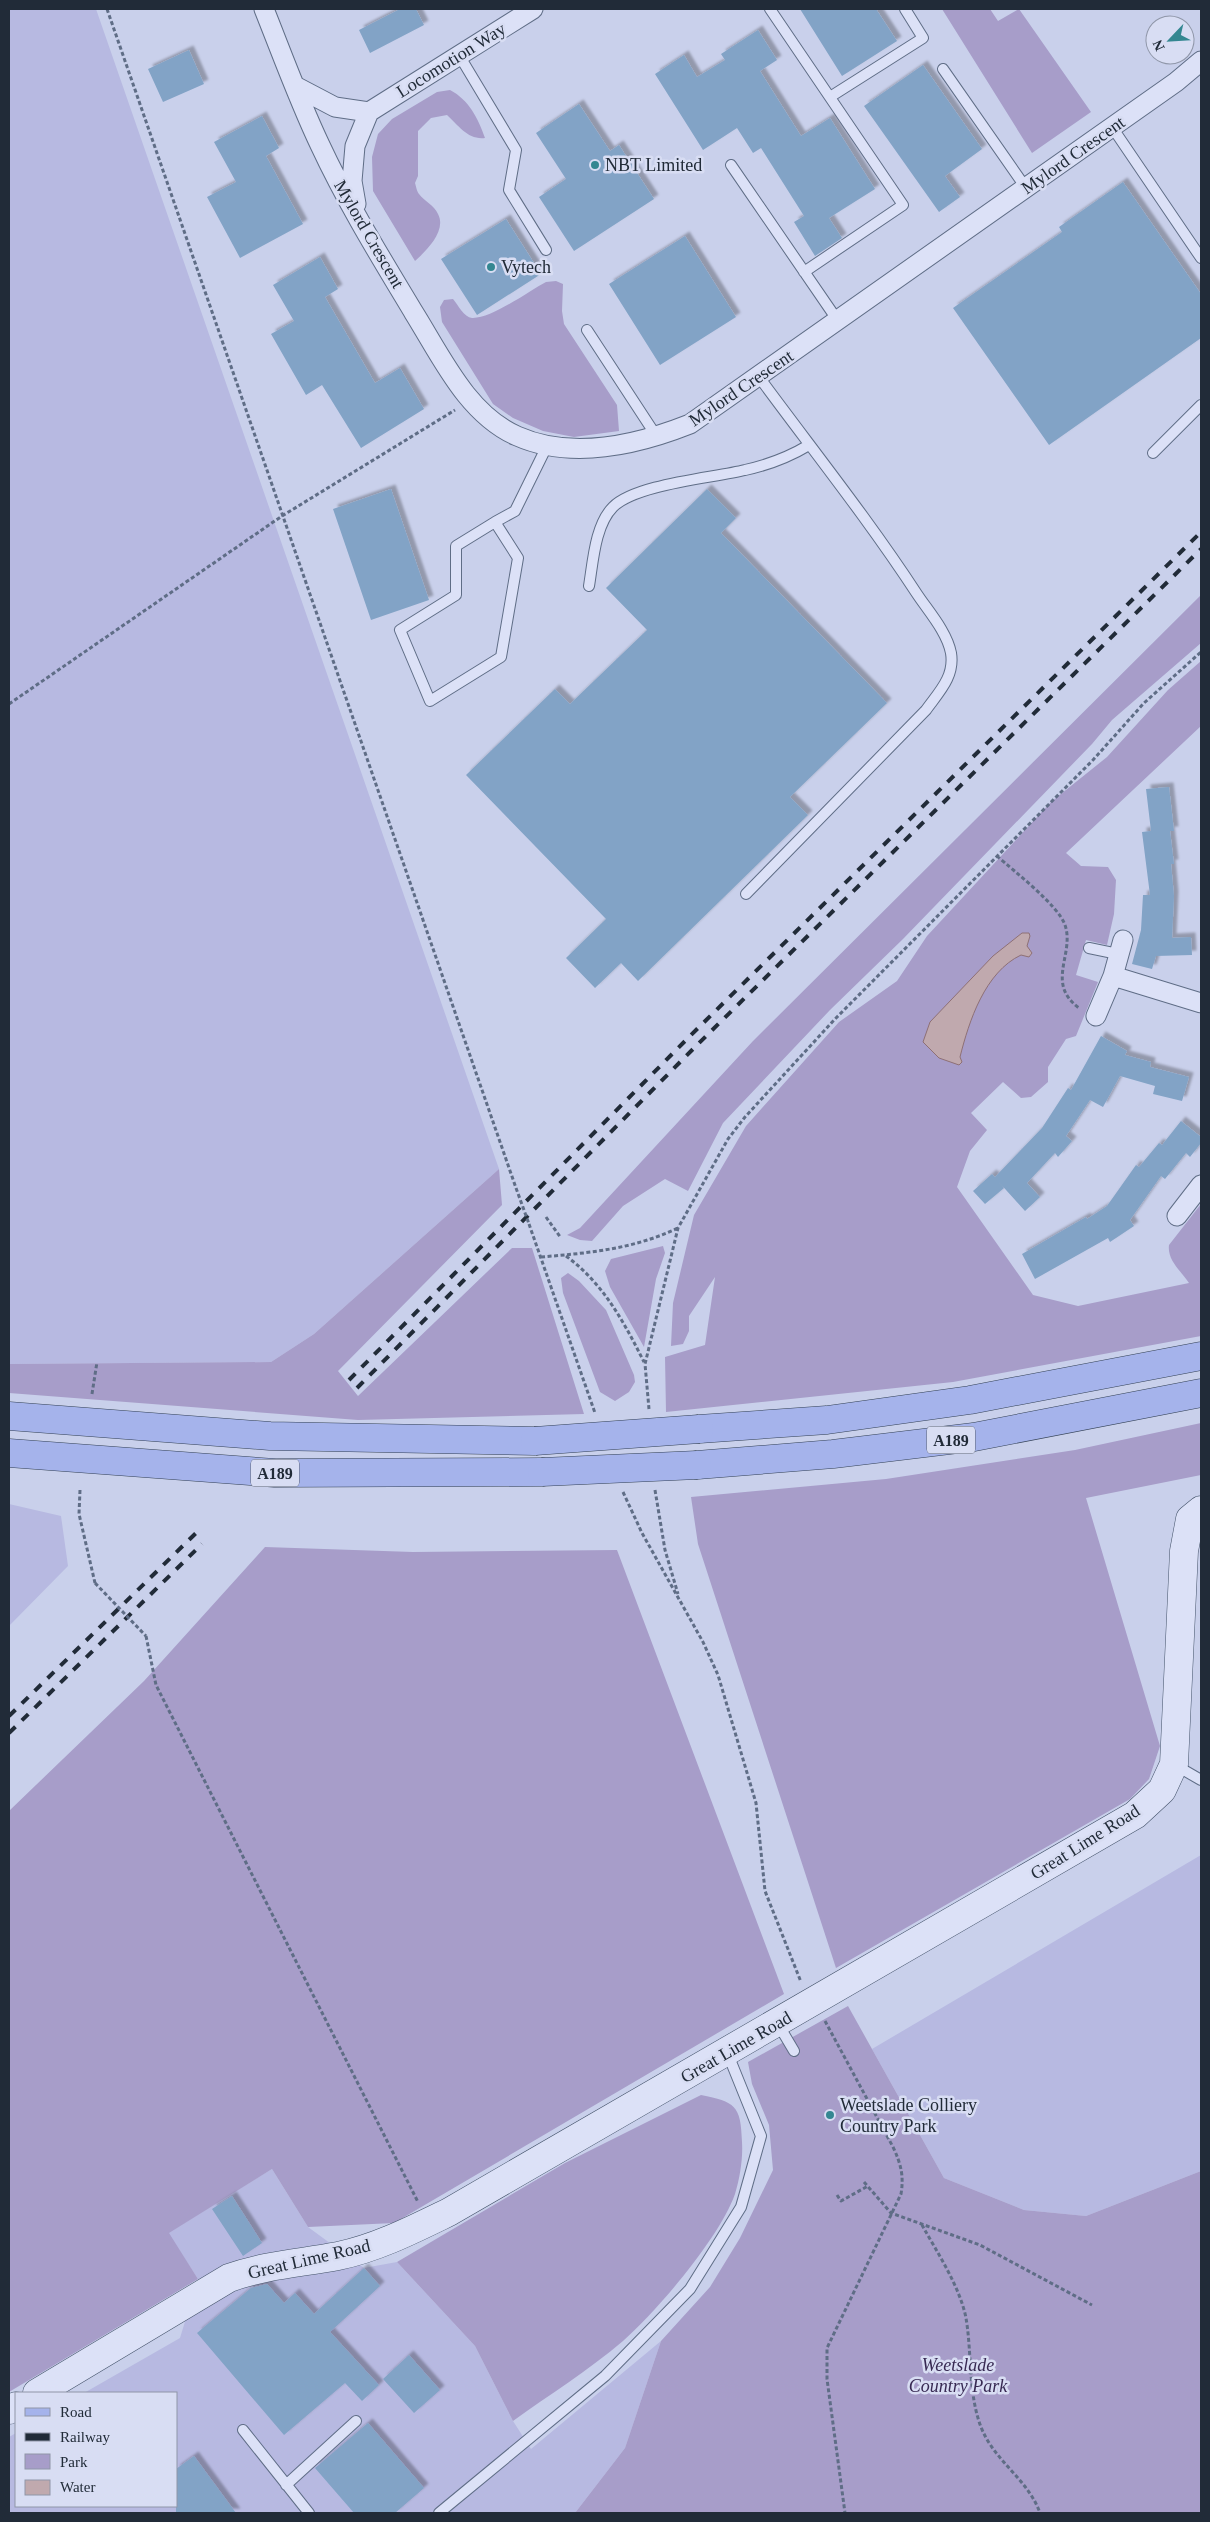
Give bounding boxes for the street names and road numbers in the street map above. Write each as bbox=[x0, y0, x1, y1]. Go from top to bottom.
street label: Locomotion Way bbox=[393, 18, 509, 102]
street label: Mylord Crescent bbox=[1018, 112, 1128, 198]
street label: Mylord Crescent bbox=[330, 176, 408, 292]
street label: Mylord Crescent bbox=[685, 346, 797, 430]
road number: A189 bbox=[927, 1426, 975, 1454]
road number: A189 bbox=[251, 1460, 299, 1486]
street label: Great Lime Road bbox=[1027, 1800, 1143, 1884]
street label: Great Lime Road bbox=[677, 2007, 795, 2087]
street label: Great Lime Road bbox=[246, 2235, 372, 2283]

